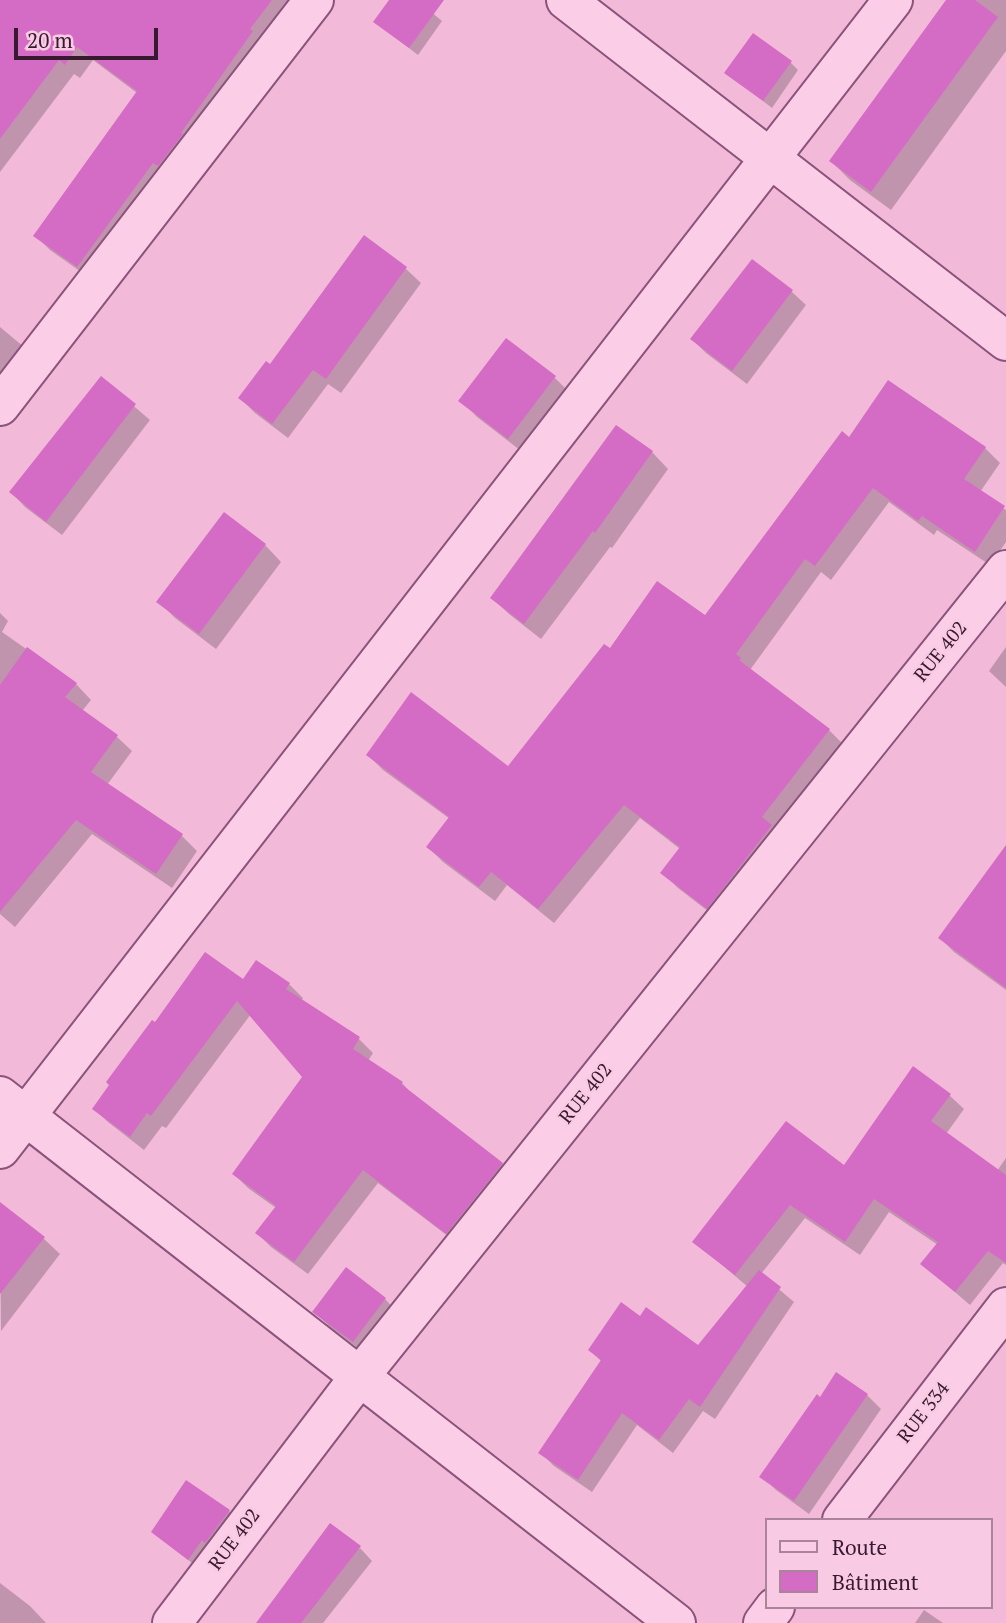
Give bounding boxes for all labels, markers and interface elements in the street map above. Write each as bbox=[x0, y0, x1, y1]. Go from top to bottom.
scale bar bbox=[18, 14, 161, 58]
text: 20 m bbox=[27, 26, 73, 54]
street label: RUE 402 bbox=[910, 617, 972, 687]
street label: RUE 402 bbox=[555, 1059, 617, 1129]
street label: RUE 334 bbox=[893, 1378, 955, 1448]
street label: RUE 402 bbox=[205, 1505, 265, 1575]
legend bbox=[764, 1518, 992, 1609]
text: Route bbox=[832, 1533, 887, 1561]
text: Bâtiment bbox=[832, 1568, 919, 1596]

